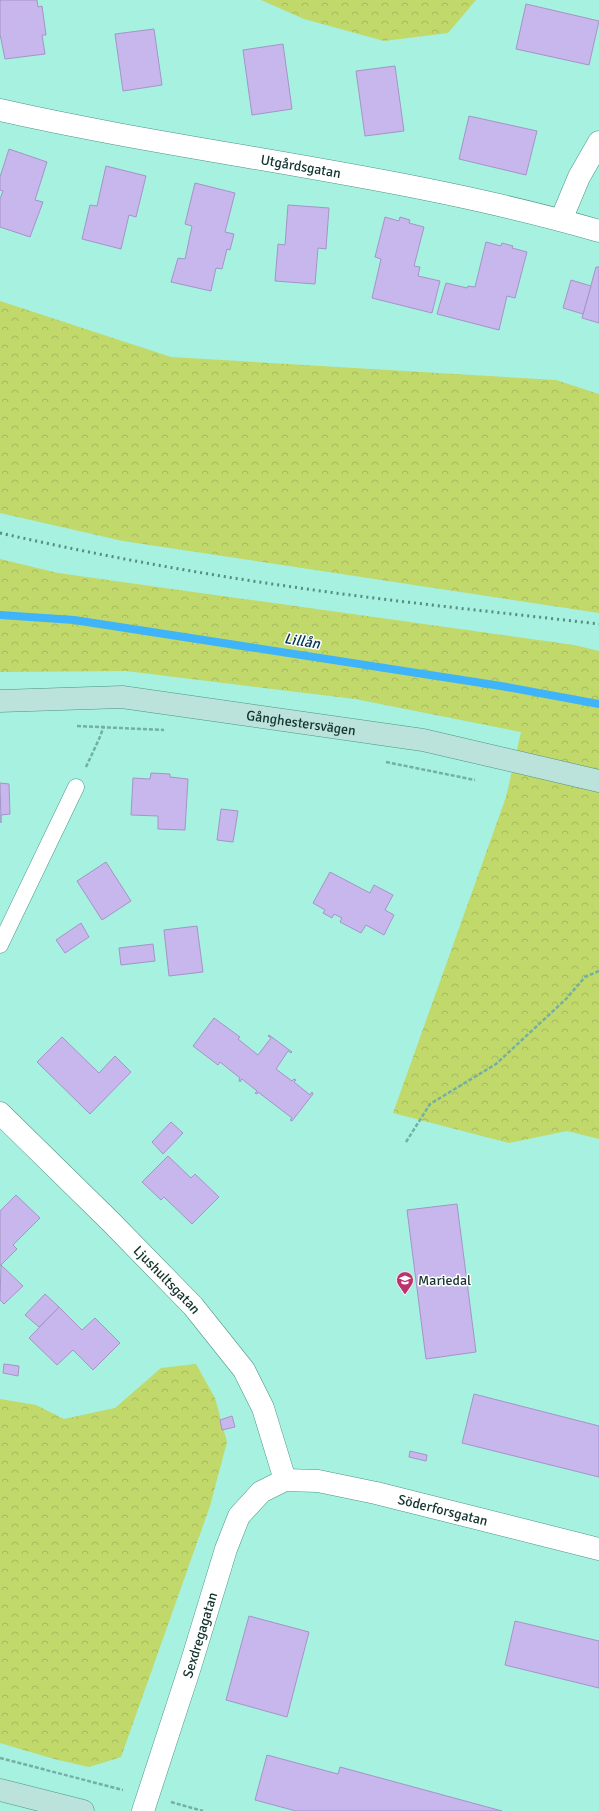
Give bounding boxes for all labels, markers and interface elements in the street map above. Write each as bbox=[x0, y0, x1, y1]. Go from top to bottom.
street label: Utgårdsgatan bbox=[259, 151, 342, 182]
water label: Lillån bbox=[283, 629, 322, 653]
street label: Gånghestersvägen bbox=[245, 707, 357, 739]
street label: Ljushultsgatan bbox=[130, 1242, 204, 1318]
school or university icon: Mariedal bbox=[395, 1270, 415, 1295]
place label: Mariedal bbox=[418, 1272, 471, 1289]
street label: Söderforsgatan bbox=[396, 1491, 490, 1530]
street label: Sexdregagatan bbox=[179, 1590, 221, 1680]

